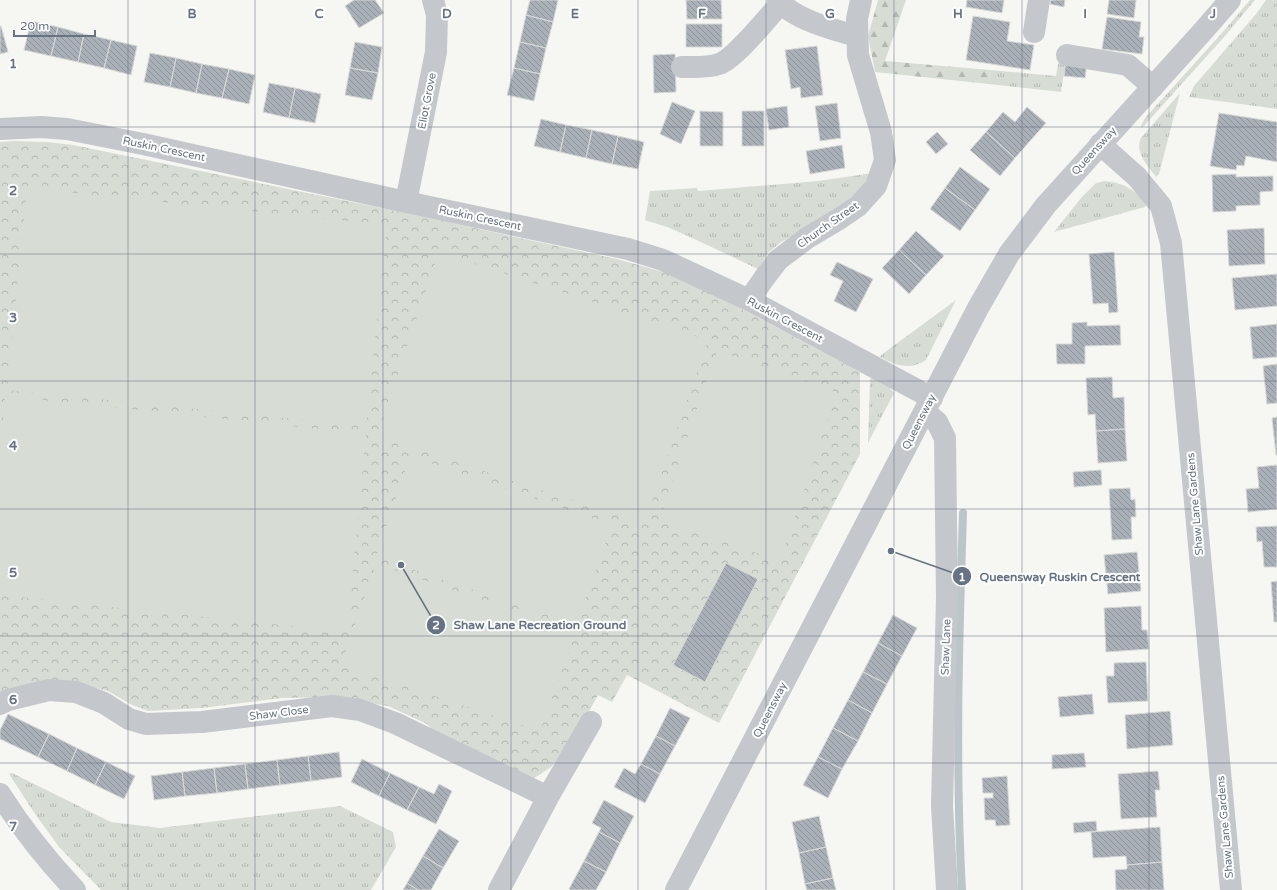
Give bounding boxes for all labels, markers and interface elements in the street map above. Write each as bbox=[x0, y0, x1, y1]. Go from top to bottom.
text: B bbox=[187, 6, 197, 22]
text: C bbox=[314, 6, 324, 22]
text: D bbox=[442, 6, 452, 22]
text: E bbox=[571, 6, 579, 22]
text: F bbox=[698, 6, 706, 22]
text: G bbox=[825, 6, 835, 22]
text: H bbox=[953, 6, 963, 22]
text: I bbox=[1083, 6, 1087, 22]
text: J bbox=[1209, 6, 1216, 22]
scale bar bbox=[14, 12, 95, 38]
text: 20 m bbox=[20, 19, 49, 33]
text: 1 bbox=[9, 56, 17, 72]
street label: Eliot Grove bbox=[415, 72, 439, 130]
street label: Queensway bbox=[1069, 124, 1119, 178]
street label: Ruskin Crescent bbox=[122, 134, 206, 164]
text: 2 bbox=[9, 183, 17, 199]
street label: Church Street bbox=[795, 199, 861, 251]
street label: Ruskin Crescent bbox=[438, 203, 522, 233]
street label: Ruskin Crescent bbox=[745, 295, 825, 345]
text: 3 bbox=[9, 310, 17, 326]
street label: Queensway bbox=[899, 392, 939, 452]
text: 4 bbox=[9, 438, 18, 454]
street label: Shaw Lane Gardens bbox=[1184, 452, 1206, 556]
callout: Queensway Ruskin Crescent bbox=[952, 564, 1149, 588]
text: 5 bbox=[9, 565, 17, 581]
text: 1 bbox=[958, 570, 966, 584]
text: Queensway Ruskin Crescent bbox=[980, 570, 1141, 585]
callout: Shaw Lane Recreation Ground bbox=[426, 613, 635, 637]
text: 2 bbox=[432, 618, 440, 632]
text: Shaw Lane Recreation Ground bbox=[454, 618, 626, 632]
street label: Shaw Lane bbox=[939, 619, 953, 675]
street label: Queensway bbox=[750, 680, 790, 740]
text: 6 bbox=[9, 692, 17, 708]
street label: Shaw Close bbox=[249, 703, 309, 723]
street label: Shaw Lane Gardens bbox=[1214, 775, 1236, 879]
text: 7 bbox=[9, 819, 17, 835]

